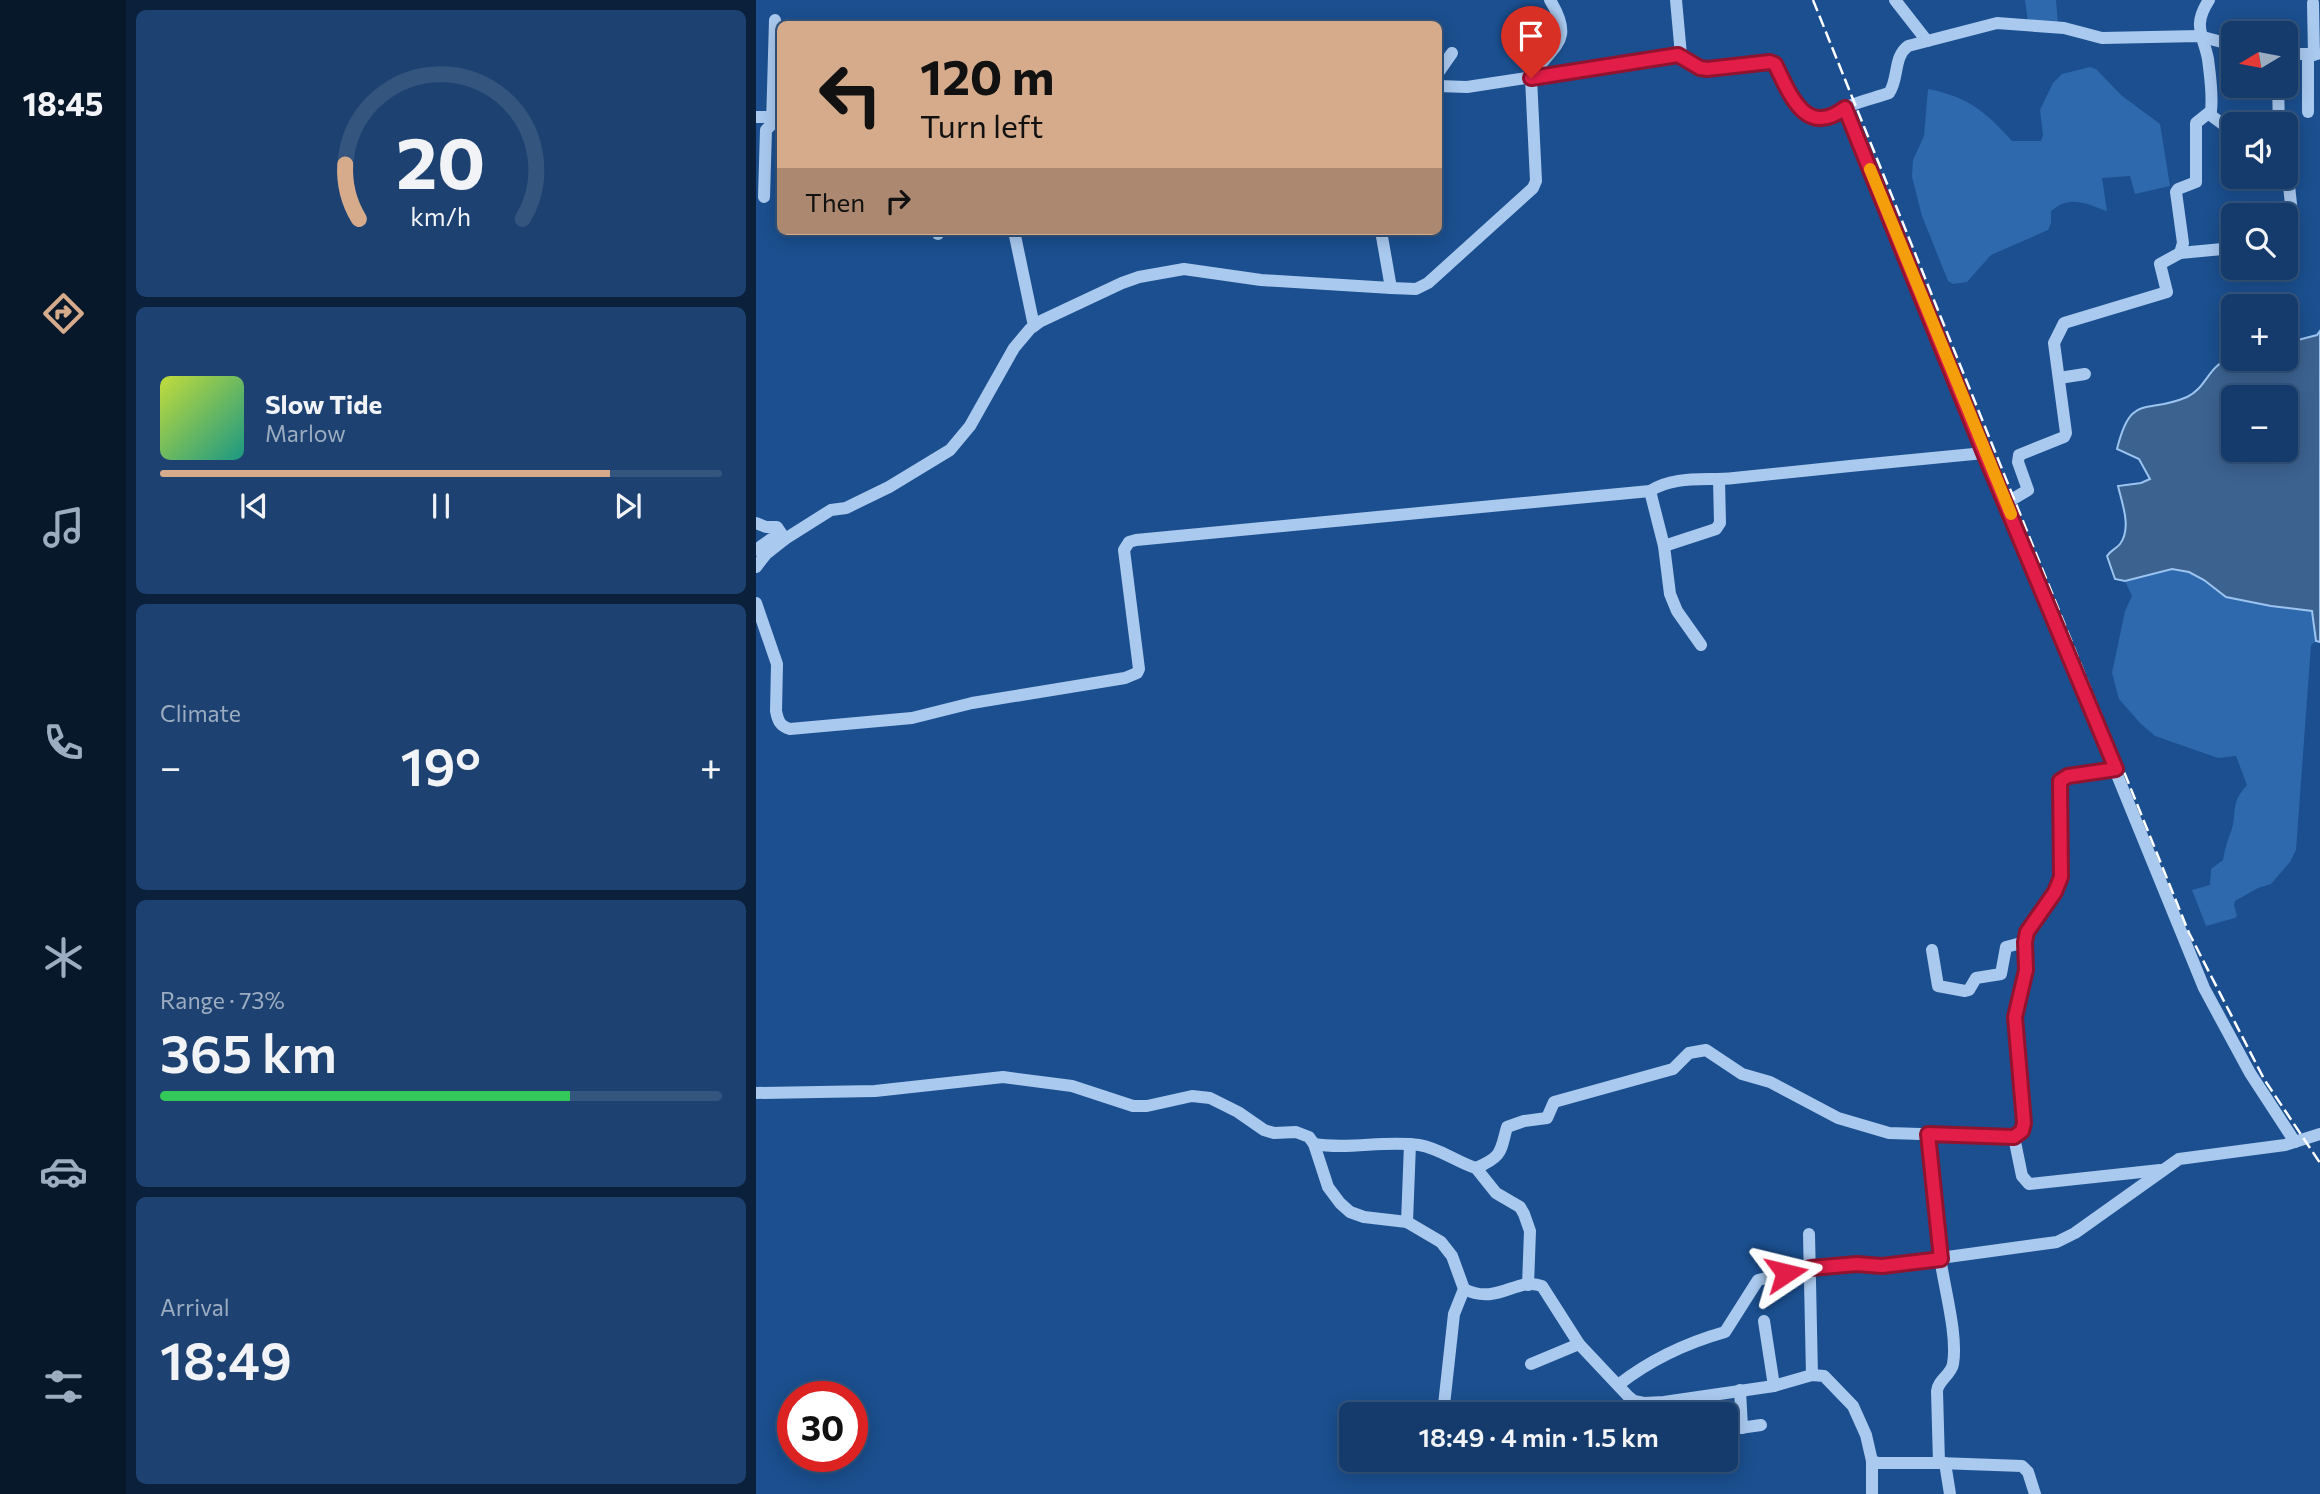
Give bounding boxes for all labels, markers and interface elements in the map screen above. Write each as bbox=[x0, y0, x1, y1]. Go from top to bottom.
pin bbox=[1501, 6, 1561, 78]
icon: arrive bbox=[1512, 17, 1550, 55]
north arrow bbox=[2221, 21, 2298, 98]
map controls bbox=[2221, 21, 2298, 462]
text: 120 m bbox=[920, 45, 1054, 105]
icon: left bbox=[805, 49, 896, 140]
text: 18:45 bbox=[22, 83, 104, 123]
text: Turn left bbox=[920, 105, 1044, 145]
button: sound bbox=[2221, 112, 2298, 189]
text: 20 bbox=[396, 116, 486, 205]
icon: right bbox=[879, 182, 917, 220]
text: Then bbox=[805, 186, 865, 217]
text: km/h bbox=[411, 201, 471, 231]
button: search bbox=[2221, 203, 2298, 280]
icon: directions bbox=[39, 289, 88, 338]
button: + bbox=[2221, 294, 2298, 371]
button: − bbox=[2221, 385, 2298, 462]
text: Slow Tide bbox=[265, 388, 382, 419]
text: Marlow bbox=[265, 419, 346, 447]
icon: previous bbox=[235, 487, 273, 525]
icon: pause bbox=[422, 487, 460, 525]
icon: next bbox=[609, 487, 647, 525]
icon: music bbox=[39, 503, 88, 552]
text: Climate bbox=[160, 699, 241, 727]
icon: phone bbox=[39, 718, 88, 767]
text: 19° bbox=[400, 733, 481, 797]
text: − bbox=[160, 742, 182, 789]
text: + bbox=[700, 742, 722, 789]
icon: climate bbox=[39, 933, 88, 982]
text: Range · 73% bbox=[160, 986, 285, 1014]
text: 365 km bbox=[160, 1020, 337, 1084]
icon: car bbox=[39, 1147, 88, 1196]
position arrow bbox=[1749, 1236, 1823, 1310]
text: Arrival bbox=[160, 1293, 230, 1321]
text: 18:49 bbox=[160, 1327, 292, 1391]
icon: filters bbox=[39, 1362, 88, 1411]
speed limit sign: 30 bbox=[777, 1381, 868, 1472]
text: 18:49 · 4 min · 1.5 km bbox=[1418, 1421, 1659, 1452]

